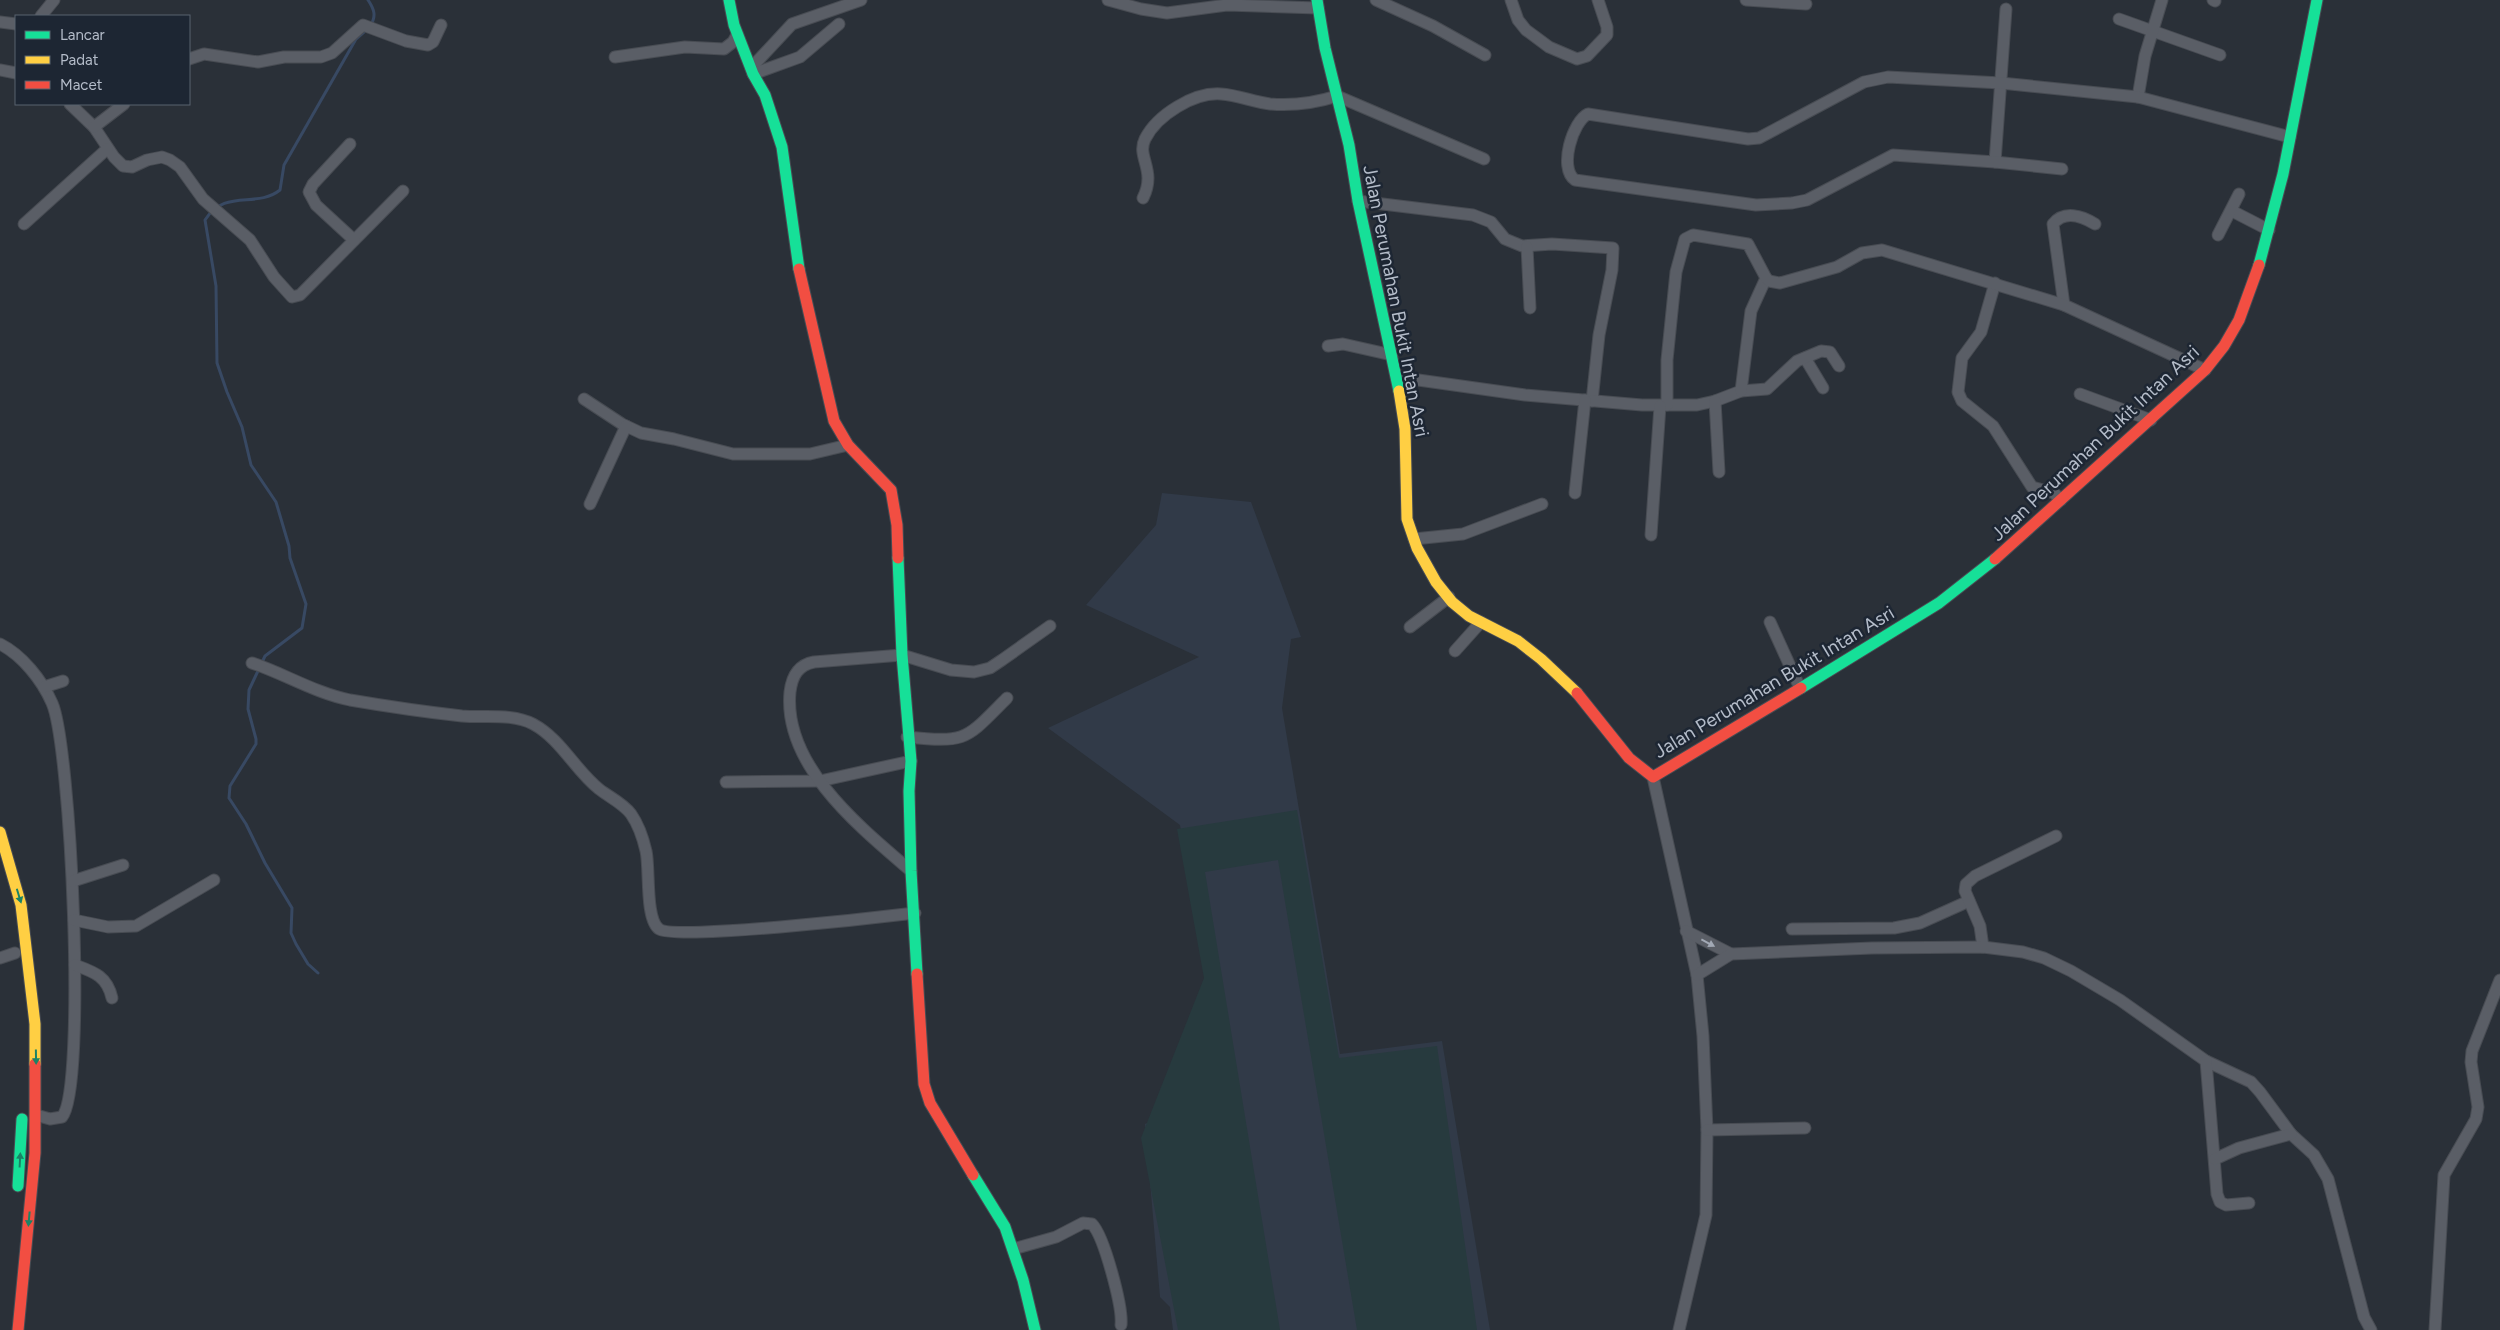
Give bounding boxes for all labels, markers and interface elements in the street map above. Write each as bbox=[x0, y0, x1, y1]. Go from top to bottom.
legend bbox=[15, 15, 190, 105]
text: Lancar bbox=[60, 26, 105, 44]
text: Padat bbox=[60, 51, 99, 69]
text: Macet bbox=[60, 76, 103, 94]
street label: Jalan Perumahan Bukit Intan Asri bbox=[1358, 163, 1434, 439]
street label: Jalan Perumahan Bukit Intan Asri bbox=[1986, 340, 2204, 546]
street label: Jalan Perumahan Bukit Intan Asri bbox=[1650, 601, 1898, 763]
one-way arrow bbox=[15, 888, 23, 903]
one-way arrow bbox=[1702, 938, 1715, 947]
one-way arrow bbox=[32, 1049, 40, 1065]
one-way arrow bbox=[16, 1151, 24, 1167]
one-way arrow bbox=[25, 1212, 33, 1228]

